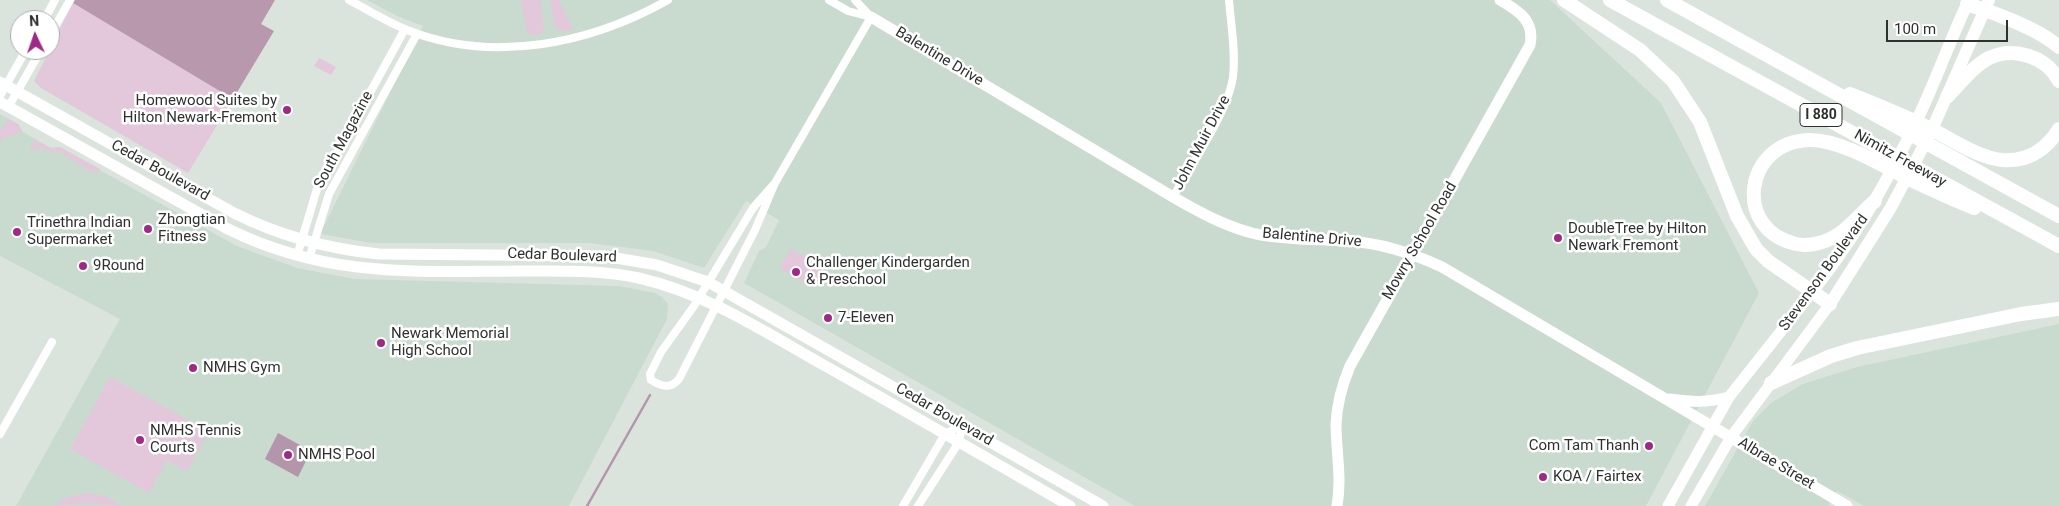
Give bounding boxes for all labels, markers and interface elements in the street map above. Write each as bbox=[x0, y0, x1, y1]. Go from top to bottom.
north arrow bbox=[10, 10, 60, 60]
scale bar bbox=[1889, 10, 2012, 42]
text: N bbox=[29, 13, 40, 29]
text: 100 m bbox=[1894, 20, 1936, 38]
street label: Balentine Drive bbox=[892, 24, 986, 90]
street label: South Magazine bbox=[311, 88, 377, 192]
place label: Homewood Suites by Hilton Newark-Fremont bbox=[123, 92, 277, 127]
street label: John Muir Drive bbox=[1169, 93, 1235, 193]
marker: Homewood Suites by Hilton Newark-Fremont bbox=[281, 104, 293, 116]
road number: I 880 bbox=[1800, 104, 1842, 126]
street label: Nimitz Freeway bbox=[1851, 126, 1949, 192]
street label: Cedar Boulevard bbox=[108, 137, 212, 205]
street label: Mowry School Road bbox=[1379, 179, 1461, 303]
place label: Zhongtian Fitness bbox=[158, 211, 226, 246]
street label: Stevenson Boulevard bbox=[1776, 211, 1872, 335]
place label: Trinethra Indian Supermarket bbox=[27, 214, 131, 249]
place label: DoubleTree by Hilton Newark Fremont bbox=[1568, 220, 1706, 255]
marker: Zhongtian Fitness bbox=[142, 223, 154, 235]
street label: Balentine Drive bbox=[1262, 225, 1362, 251]
marker: Trinethra Indian Supermarket bbox=[11, 226, 23, 238]
marker: DoubleTree by Hilton Newark Fremont bbox=[1552, 232, 1564, 244]
street label: Cedar Boulevard bbox=[507, 245, 617, 267]
place label: Challenger Kindergarden & Preschool bbox=[806, 254, 970, 289]
place label: 9Round bbox=[93, 257, 144, 275]
marker: 9Round bbox=[77, 260, 89, 272]
marker: Challenger Kindergarden & Preschool bbox=[790, 266, 802, 278]
place label: 7-Eleven bbox=[838, 309, 894, 327]
marker: 7-Eleven bbox=[822, 312, 834, 324]
place label: Newark Memorial High School bbox=[391, 325, 509, 360]
marker: Newark Memorial High School bbox=[375, 337, 387, 349]
place label: NMHS Gym bbox=[203, 359, 281, 377]
marker: NMHS Gym bbox=[187, 362, 199, 374]
street label: Cedar Boulevard bbox=[892, 380, 996, 450]
place label: NMHS Tennis Courts bbox=[150, 422, 241, 457]
marker: NMHS Tennis Courts bbox=[134, 434, 146, 446]
street label: Albrae Street bbox=[1734, 434, 1818, 494]
place label: Com Tam Thanh bbox=[1529, 437, 1639, 455]
marker: Com Tam Thanh bbox=[1643, 440, 1655, 452]
place label: NMHS Pool bbox=[298, 446, 375, 464]
marker: NMHS Pool bbox=[282, 449, 294, 461]
place label: KOA / Fairtex bbox=[1553, 468, 1641, 486]
marker: KOA / Fairtex bbox=[1537, 471, 1549, 483]

